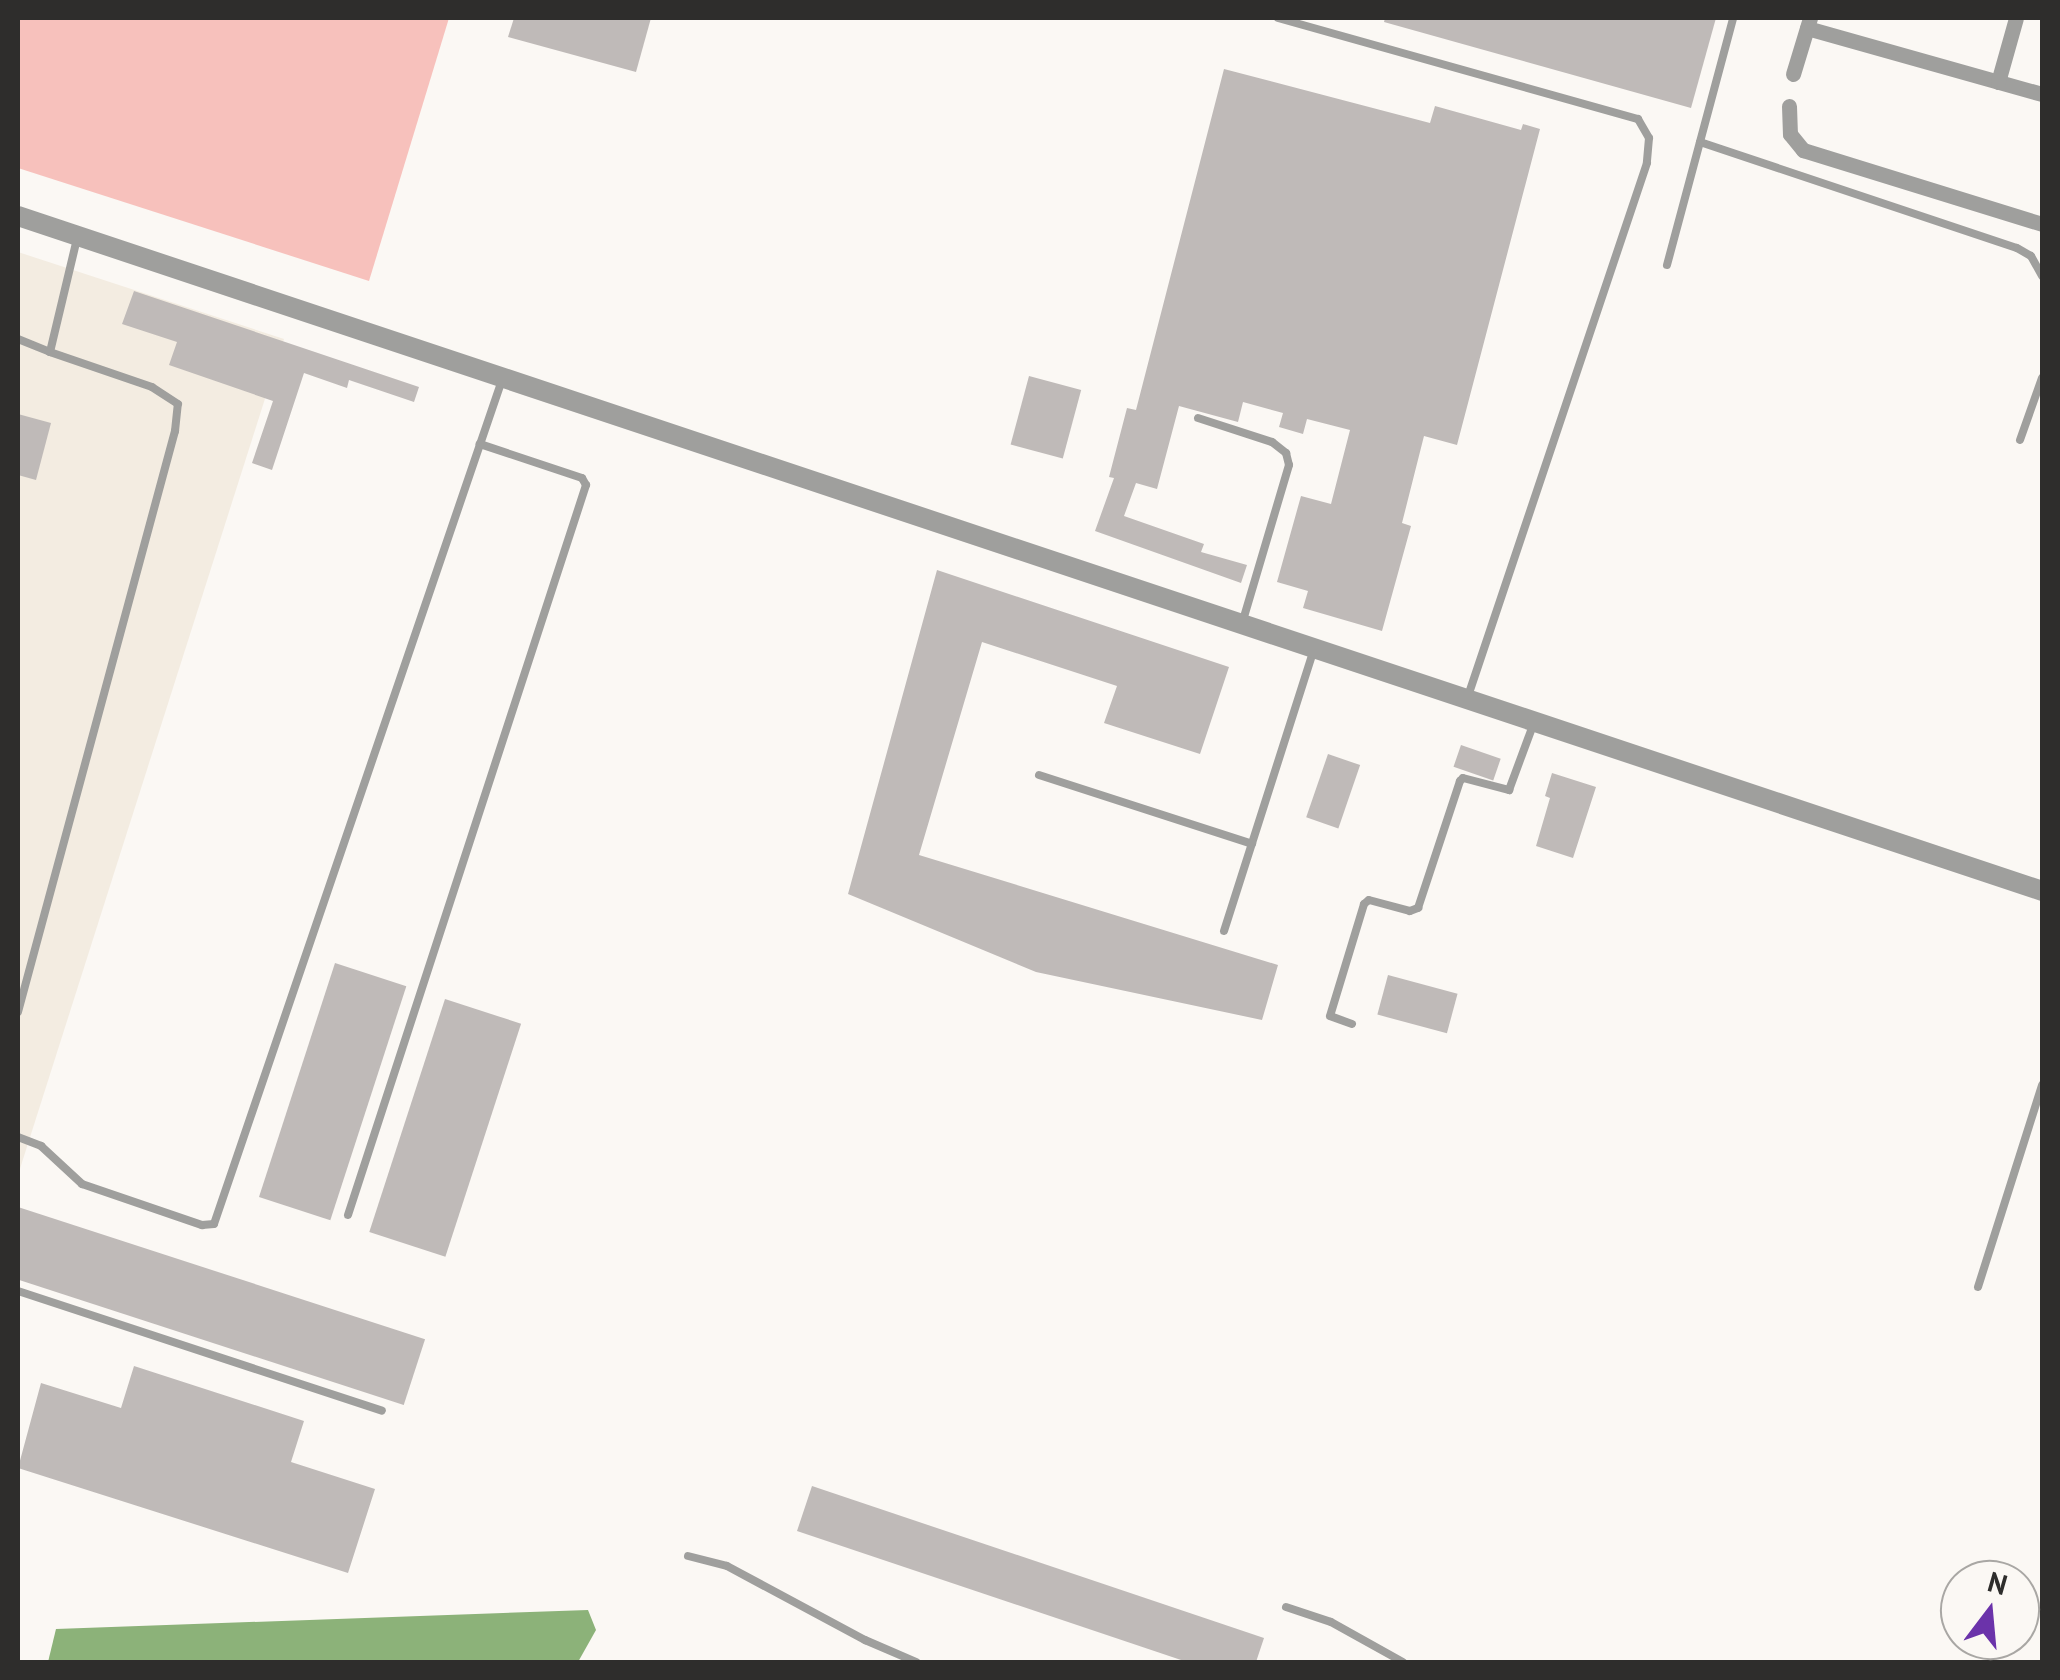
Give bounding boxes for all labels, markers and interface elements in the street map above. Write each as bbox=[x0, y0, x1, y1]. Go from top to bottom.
north arrow bbox=[1940, 1560, 2040, 1660]
text: N bbox=[1984, 1562, 2012, 1603]

